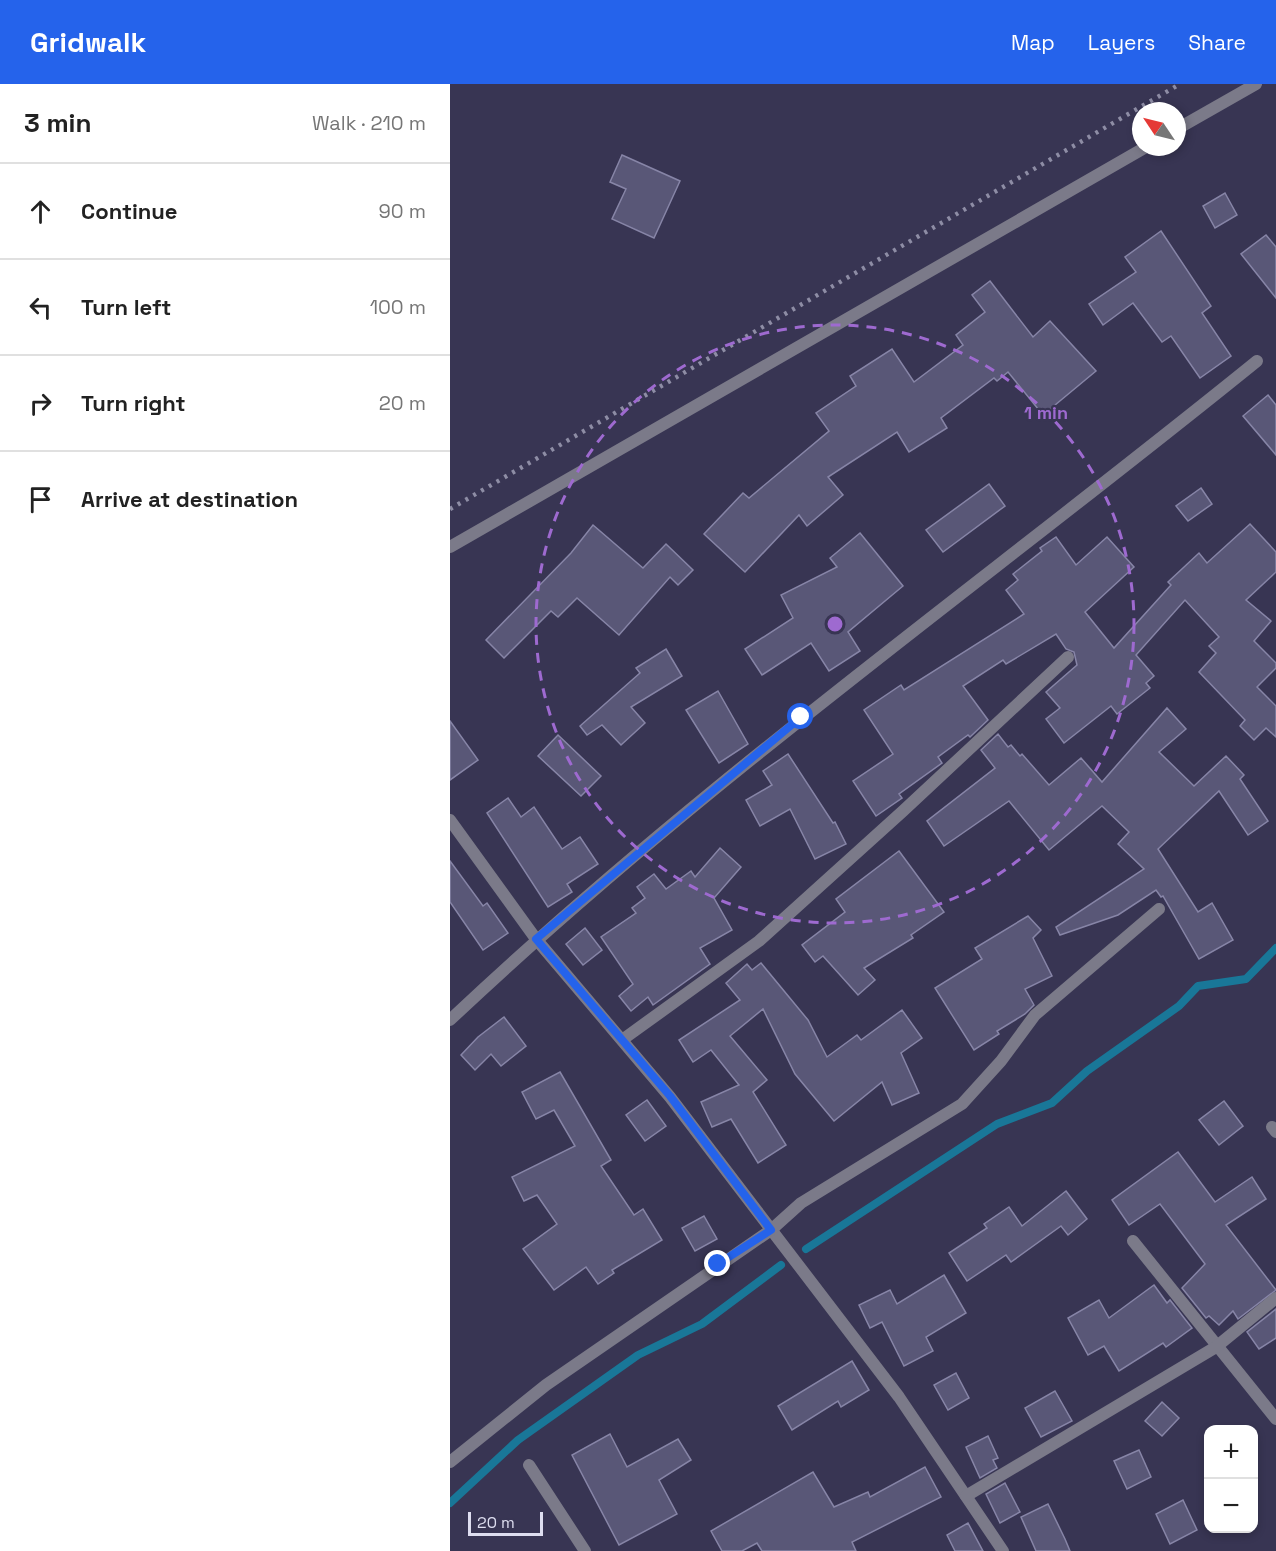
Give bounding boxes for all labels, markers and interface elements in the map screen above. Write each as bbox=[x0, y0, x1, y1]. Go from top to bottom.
text: Gridwalk bbox=[30, 24, 146, 60]
text: Map bbox=[1011, 29, 1055, 56]
text: Layers bbox=[1088, 29, 1155, 56]
text: Share bbox=[1188, 29, 1246, 56]
north arrow bbox=[1132, 102, 1186, 156]
text: 3 min bbox=[24, 106, 92, 140]
text: Walk · 210 m bbox=[312, 110, 426, 136]
icon: ahead bbox=[24, 195, 57, 228]
text: Continue bbox=[81, 197, 177, 225]
text: 90 m bbox=[379, 198, 426, 224]
icon: left bbox=[24, 291, 57, 324]
text: Turn left bbox=[81, 293, 171, 321]
text: 100 m bbox=[370, 294, 426, 320]
icon: right bbox=[24, 387, 57, 420]
text: Turn right bbox=[81, 389, 186, 417]
text: 20 m bbox=[379, 390, 426, 416]
text: 1 min bbox=[1024, 401, 1068, 424]
icon: arrive bbox=[24, 483, 57, 516]
text: Arrive at destination bbox=[81, 485, 298, 513]
centre of rings bbox=[825, 614, 845, 634]
route start bbox=[787, 703, 813, 729]
route end bbox=[704, 1250, 730, 1276]
map controls bbox=[1204, 1425, 1258, 1533]
button: + bbox=[1204, 1425, 1258, 1479]
button: − bbox=[1204, 1479, 1258, 1533]
scale bar bbox=[468, 1509, 543, 1536]
text: 20 m bbox=[477, 1512, 515, 1533]

